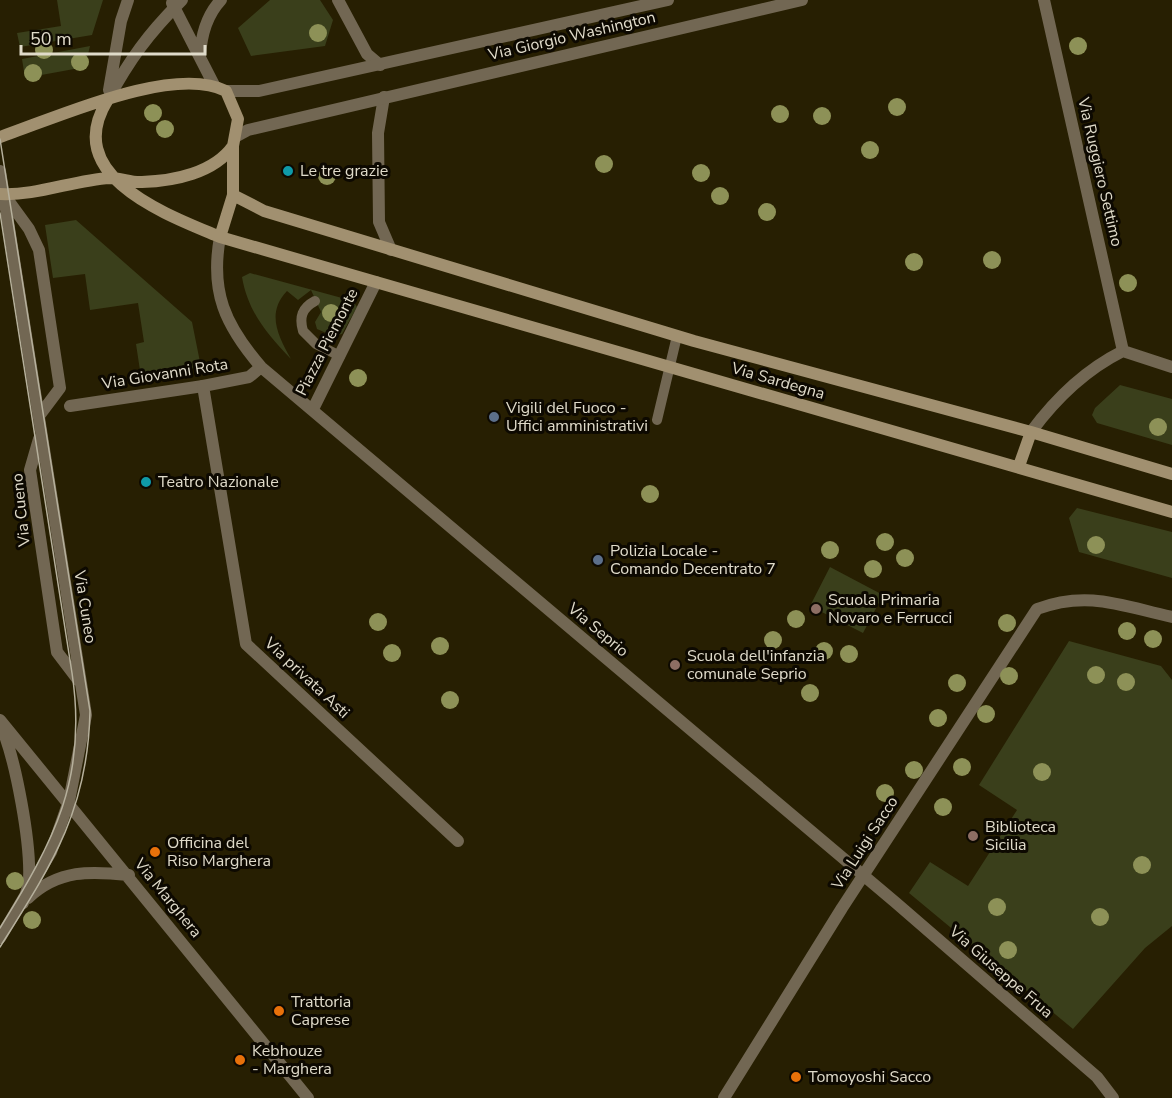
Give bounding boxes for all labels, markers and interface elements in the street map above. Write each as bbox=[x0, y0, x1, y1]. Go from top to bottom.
street label: Via Giorgio Washington bbox=[485, 6, 658, 66]
scale bar bbox=[21, 18, 206, 56]
text: 50 m bbox=[30, 27, 72, 51]
street label: Via Ruggiero Settimo bbox=[1072, 94, 1128, 249]
place label: Le tre grazie bbox=[300, 160, 388, 182]
marker: Le tre grazie bbox=[281, 164, 295, 178]
street label: Piazza Piemonte bbox=[290, 285, 364, 399]
street label: Via Giovanni Rota bbox=[99, 353, 230, 395]
street label: Via Sardegna bbox=[728, 357, 827, 405]
place label: Vigili del Fuoco - Uffici amministrativi bbox=[505, 397, 648, 437]
marker: Vigili del Fuoco - Uffici amministrativi bbox=[487, 410, 501, 424]
place label: Teatro Nazionale bbox=[158, 471, 279, 493]
street label: Via Cueno bbox=[6, 472, 36, 549]
marker: Teatro Nazionale bbox=[139, 475, 153, 489]
place label: Polizia Locale - Comando Decentrato 7 bbox=[610, 540, 776, 580]
marker: Polizia Locale - Comando Decentrato 7 bbox=[591, 553, 605, 567]
street label: Via Cuneo bbox=[68, 568, 102, 645]
place label: Scuola Primaria Novaro e Ferrucci bbox=[828, 589, 952, 629]
street label: Via Seprio bbox=[562, 597, 633, 662]
marker: Scuola Primaria Novaro e Ferrucci bbox=[809, 602, 823, 616]
street label: Via privata Asti bbox=[259, 632, 354, 723]
place label: Scuola dell'infanzia comunale Seprio bbox=[687, 645, 825, 685]
marker: Scuola dell'infanzia comunale Seprio bbox=[668, 658, 682, 672]
street label: Via Luigi Sacco bbox=[826, 792, 904, 895]
place label: Biblioteca Sicilia bbox=[985, 816, 1056, 856]
marker: Biblioteca Sicilia bbox=[966, 829, 980, 843]
place label: Officina del Riso Marghera bbox=[167, 832, 271, 872]
marker: Officina del Riso Marghera bbox=[148, 845, 162, 859]
street label: Via Marghera bbox=[129, 853, 207, 942]
street label: Via Giuseppe Frua bbox=[944, 920, 1058, 1023]
place label: Trattoria Caprese bbox=[291, 991, 351, 1031]
marker: Trattoria Caprese bbox=[272, 1004, 286, 1018]
place label: Kebhouze - Marghera bbox=[252, 1040, 332, 1080]
marker: Kebhouze - Marghera bbox=[233, 1053, 247, 1067]
place label: Tomoyoshi Sacco bbox=[808, 1066, 931, 1088]
marker: Tomoyoshi Sacco bbox=[789, 1070, 803, 1084]

